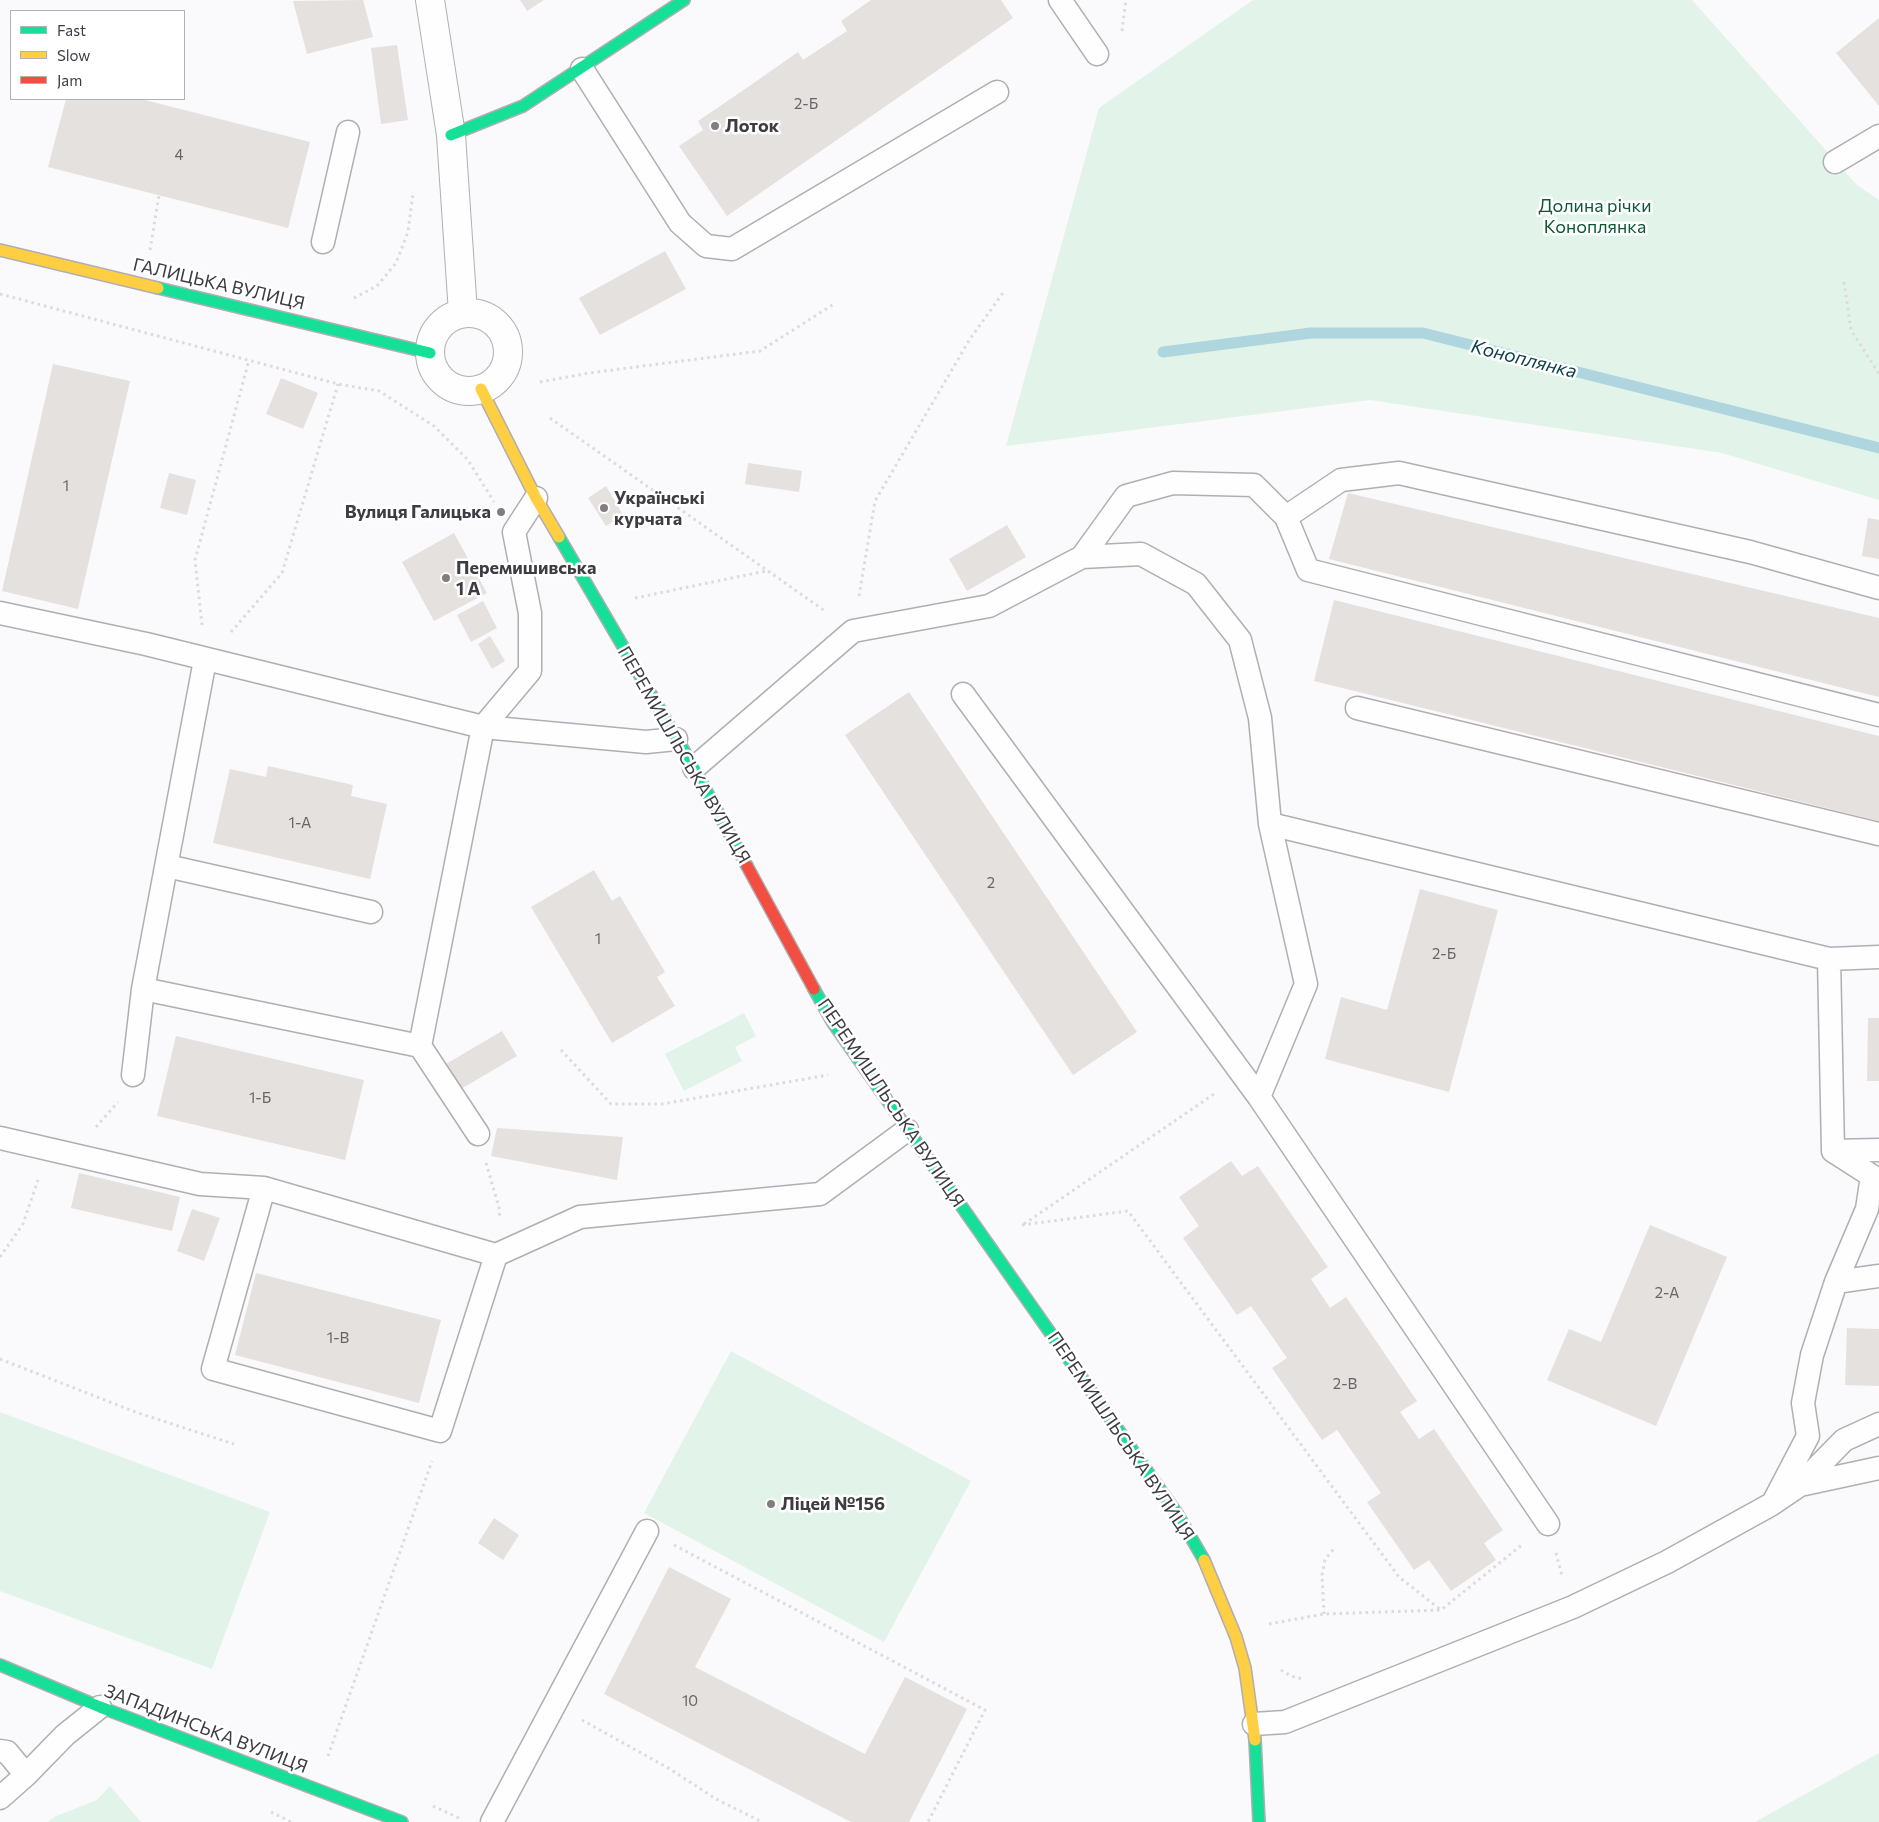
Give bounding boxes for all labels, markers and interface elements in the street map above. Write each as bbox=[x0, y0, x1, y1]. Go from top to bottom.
legend bbox=[10, 10, 185, 100]
text: Fast bbox=[57, 21, 86, 39]
text: Slow bbox=[57, 46, 90, 64]
text: Jam bbox=[57, 71, 82, 89]
house number: 2-Б bbox=[794, 95, 818, 113]
place label: Лоток bbox=[725, 115, 779, 137]
marker: Лоток bbox=[709, 120, 721, 132]
house number: 4 bbox=[175, 146, 183, 164]
park label: Долина річки Коноплянка bbox=[1538, 195, 1652, 238]
street label: ГАЛИЦЬКА ВУЛИЦЯ bbox=[131, 254, 307, 314]
water label: Коноплянка bbox=[1469, 335, 1579, 383]
house number: 1 bbox=[63, 477, 69, 495]
place label: Українські курчата bbox=[614, 487, 705, 530]
place label: Вулиця Галицька bbox=[345, 501, 491, 523]
marker: Українські курчата bbox=[598, 502, 610, 514]
marker: Вулиця Галицька bbox=[495, 506, 507, 518]
place label: Перемишивська 1 А bbox=[456, 557, 596, 600]
marker: Перемишивська 1 А bbox=[440, 572, 452, 584]
street label: ПЕРЕМИШЛЬСЬКА ВУЛИЦЯ bbox=[613, 643, 755, 867]
house number: 1-А bbox=[289, 814, 311, 832]
house number: 2 bbox=[987, 874, 995, 892]
house number: 1 bbox=[595, 930, 601, 948]
house number: 2-Б bbox=[1432, 945, 1456, 963]
street label: ПЕРЕМИШЛЬСЬКА ВУЛИЦЯ bbox=[813, 995, 969, 1211]
house number: 1-Б bbox=[249, 1089, 271, 1107]
house number: 2-А bbox=[1655, 1284, 1679, 1302]
street label: ПЕРЕМИШЛЬСЬКА ВУЛИЦЯ bbox=[1043, 1328, 1199, 1544]
house number: 1-В bbox=[327, 1329, 349, 1347]
house number: 2-В bbox=[1333, 1375, 1357, 1393]
place label: Ліцей №156 bbox=[781, 1493, 885, 1515]
marker: Ліцей №156 bbox=[765, 1498, 777, 1510]
street label: ЗАПАДИНСЬКА ВУЛИЦЯ bbox=[101, 1680, 311, 1778]
house number: 10 bbox=[682, 1692, 698, 1710]

